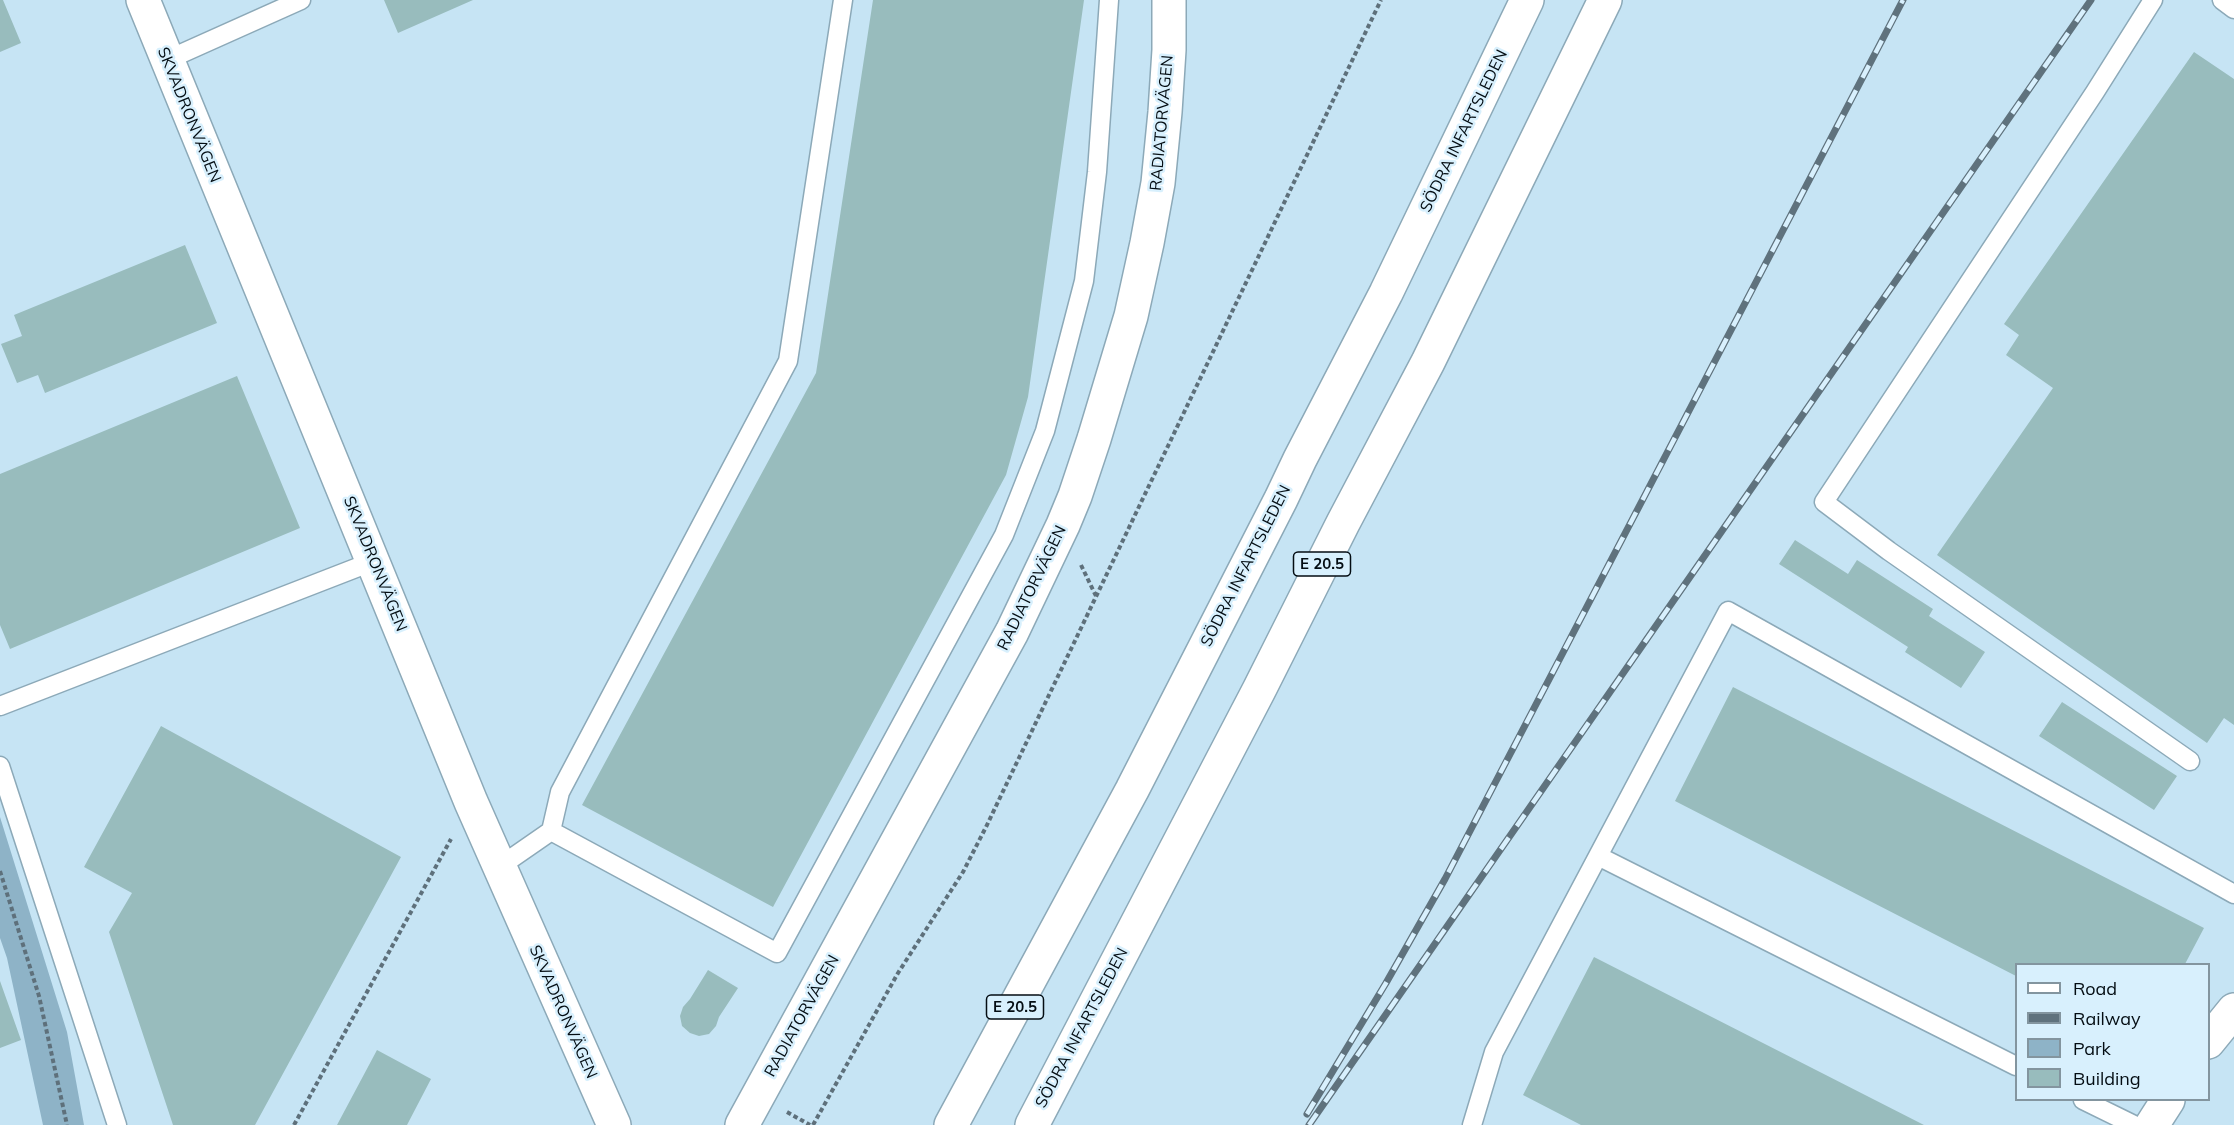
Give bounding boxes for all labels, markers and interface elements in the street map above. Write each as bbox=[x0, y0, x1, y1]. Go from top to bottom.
street label: SKVADRONVÄGEN bbox=[153, 45, 225, 185]
street label: SÖDRA INFARTSLEDEN bbox=[1416, 47, 1512, 215]
street label: RADIATORVÄGEN bbox=[1146, 54, 1178, 192]
street label: SÖDRA INFARTSLEDEN bbox=[1197, 482, 1295, 650]
street label: SKVADRONVÄGEN bbox=[339, 494, 411, 634]
street label: RADIATORVÄGEN bbox=[993, 522, 1071, 654]
road number: E 20.5 bbox=[1294, 552, 1350, 576]
street label: SKVADRONVÄGEN bbox=[525, 942, 601, 1082]
street label: SÖDRA INFARTSLEDEN bbox=[1032, 945, 1132, 1111]
street label: RADIATORVÄGEN bbox=[761, 952, 843, 1080]
legend bbox=[2015, 963, 2210, 1101]
text: Road bbox=[2073, 977, 2117, 1000]
road number: E 20.5 bbox=[986, 995, 1044, 1019]
text: Railway bbox=[2073, 1007, 2141, 1030]
text: Park bbox=[2073, 1037, 2111, 1060]
text: Building bbox=[2073, 1067, 2141, 1090]

